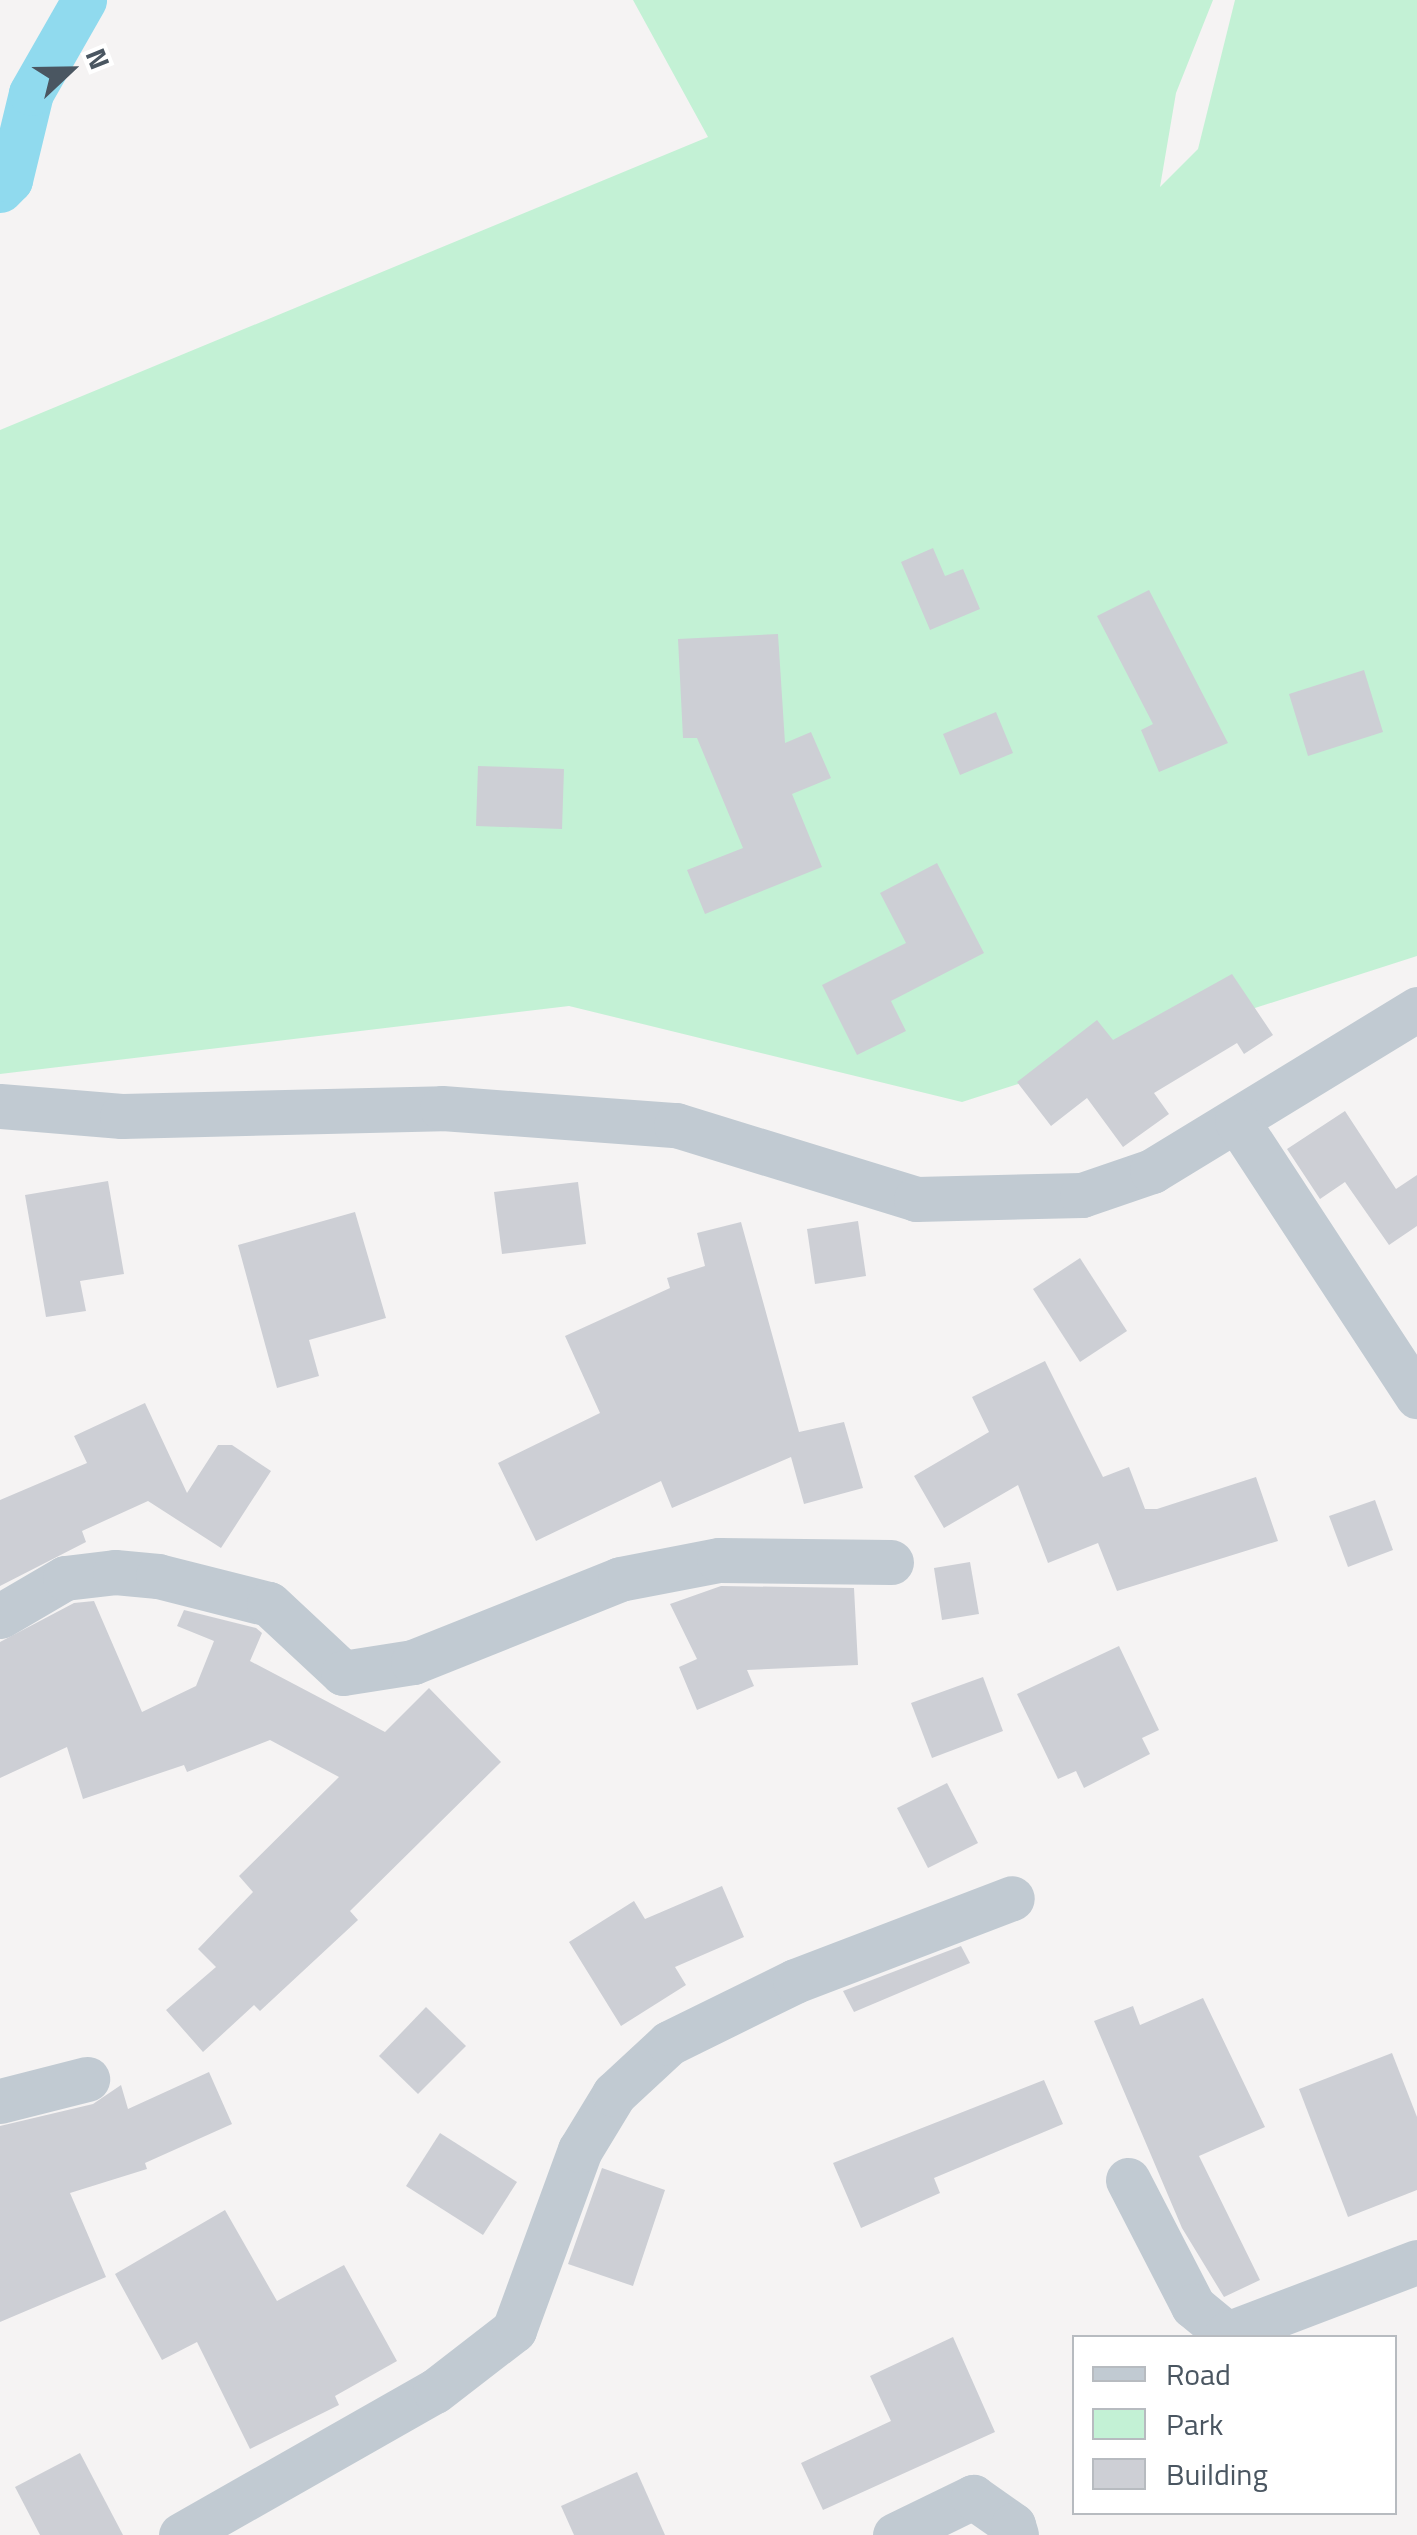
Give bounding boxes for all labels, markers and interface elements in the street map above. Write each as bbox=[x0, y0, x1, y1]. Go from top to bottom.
north arrow bbox=[20, 20, 120, 120]
text: N bbox=[75, 42, 122, 76]
legend bbox=[1072, 2335, 1397, 2515]
text: Road bbox=[1166, 2351, 1231, 2397]
text: Park bbox=[1166, 2401, 1223, 2447]
text: Building bbox=[1166, 2451, 1268, 2497]

